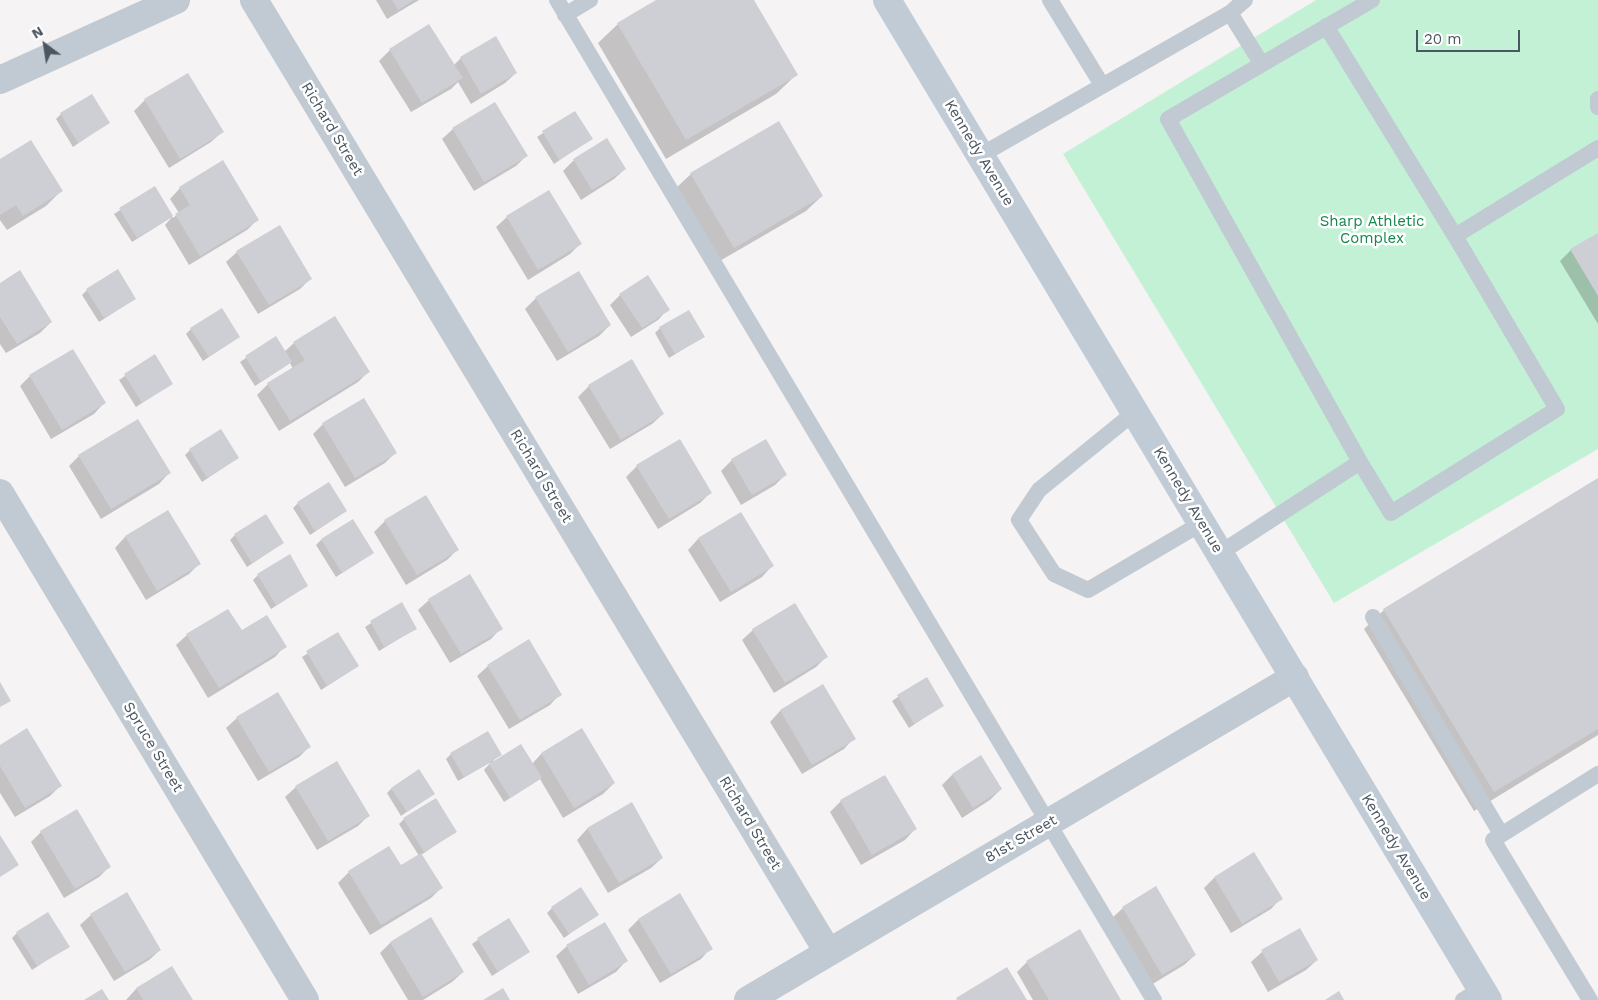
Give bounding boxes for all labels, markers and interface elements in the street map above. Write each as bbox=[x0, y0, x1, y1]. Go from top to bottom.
north arrow bbox=[20, 20, 70, 70]
scale bar bbox=[1418, 20, 1522, 52]
text: N bbox=[29, 23, 46, 42]
text: 20 m bbox=[1424, 30, 1462, 48]
street label: Richard Street bbox=[297, 79, 367, 179]
street label: Kennedy Avenue bbox=[940, 97, 1018, 209]
park label: Sharp Athletic Complex bbox=[1320, 213, 1424, 248]
street label: Richard Street bbox=[506, 426, 576, 526]
street label: Kennedy Avenue bbox=[1149, 444, 1227, 556]
street label: Spruce Street bbox=[119, 699, 187, 795]
street label: Richard Street bbox=[715, 773, 785, 873]
street label: Kennedy Avenue bbox=[1357, 791, 1435, 903]
street label: 81st Street bbox=[982, 811, 1060, 867]

